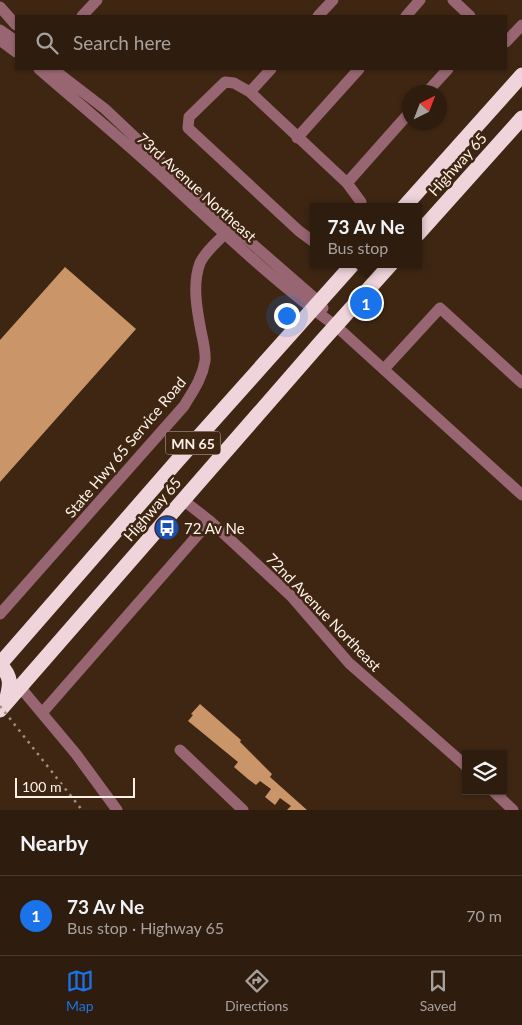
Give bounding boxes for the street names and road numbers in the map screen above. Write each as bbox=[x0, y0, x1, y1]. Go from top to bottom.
street label: 73rd Avenue Northeast bbox=[134, 129, 261, 246]
street label: Highway 65 bbox=[424, 129, 490, 199]
street label: State Hwy 65 Service Road bbox=[61, 373, 189, 521]
road number: MN 65 bbox=[166, 432, 220, 454]
street label: Highway 65 bbox=[119, 473, 185, 545]
street label: 72nd Avenue Northeast bbox=[263, 549, 385, 675]

